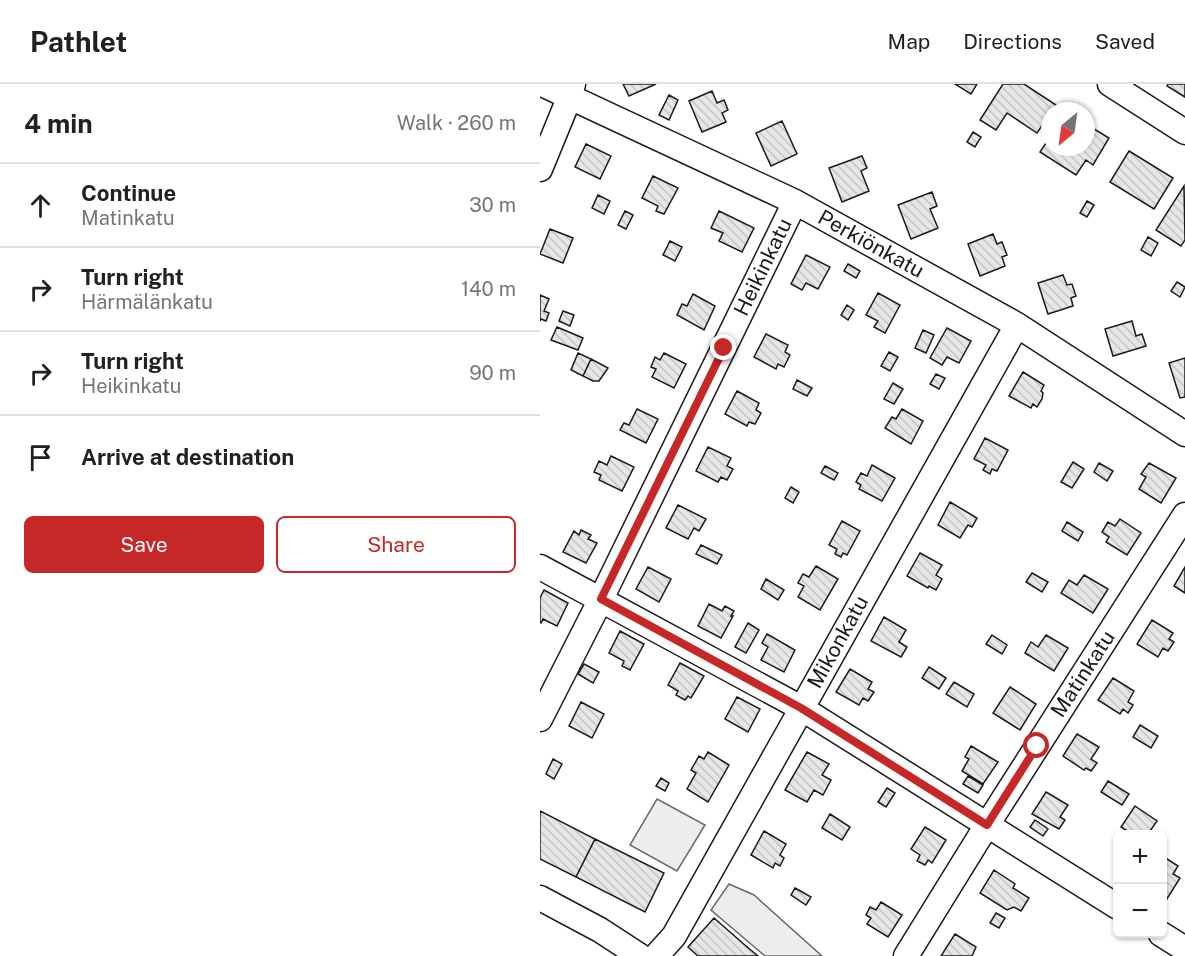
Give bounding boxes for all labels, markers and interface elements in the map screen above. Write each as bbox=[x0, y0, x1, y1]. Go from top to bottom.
text: Pathlet bbox=[30, 25, 127, 58]
text: Map bbox=[888, 29, 930, 54]
text: Directions bbox=[963, 29, 1062, 54]
text: Saved bbox=[1095, 29, 1155, 54]
north arrow bbox=[1041, 102, 1095, 156]
text: 4 min bbox=[24, 108, 93, 139]
text: Walk · 260 m bbox=[397, 111, 516, 135]
text: Continue bbox=[81, 180, 176, 206]
icon: ahead bbox=[24, 189, 57, 222]
text: 30 m bbox=[469, 193, 516, 217]
street label: Perkiönkatu bbox=[814, 204, 929, 283]
text: Matinkatu bbox=[81, 206, 175, 230]
street label: Heikinkatu bbox=[728, 214, 797, 320]
text: Turn right bbox=[81, 264, 184, 290]
icon: right bbox=[24, 273, 57, 306]
text: 140 m bbox=[461, 277, 516, 301]
text: Härmälänkatu bbox=[81, 290, 213, 314]
route end bbox=[710, 334, 736, 360]
text: Turn right bbox=[81, 348, 184, 374]
icon: right bbox=[24, 357, 57, 390]
text: 90 m bbox=[469, 361, 516, 385]
text: Heikinkatu bbox=[81, 374, 181, 398]
icon: arrive bbox=[24, 441, 57, 474]
text: Arrive at destination bbox=[81, 444, 294, 470]
button: Save bbox=[24, 516, 264, 573]
button: Share bbox=[276, 516, 516, 573]
street label: Mikonkatu bbox=[802, 591, 873, 692]
street label: Matinkatu bbox=[1045, 626, 1120, 722]
route start bbox=[1023, 732, 1049, 758]
map controls bbox=[1113, 830, 1167, 938]
button: + bbox=[1113, 830, 1167, 884]
button: − bbox=[1113, 884, 1167, 938]

